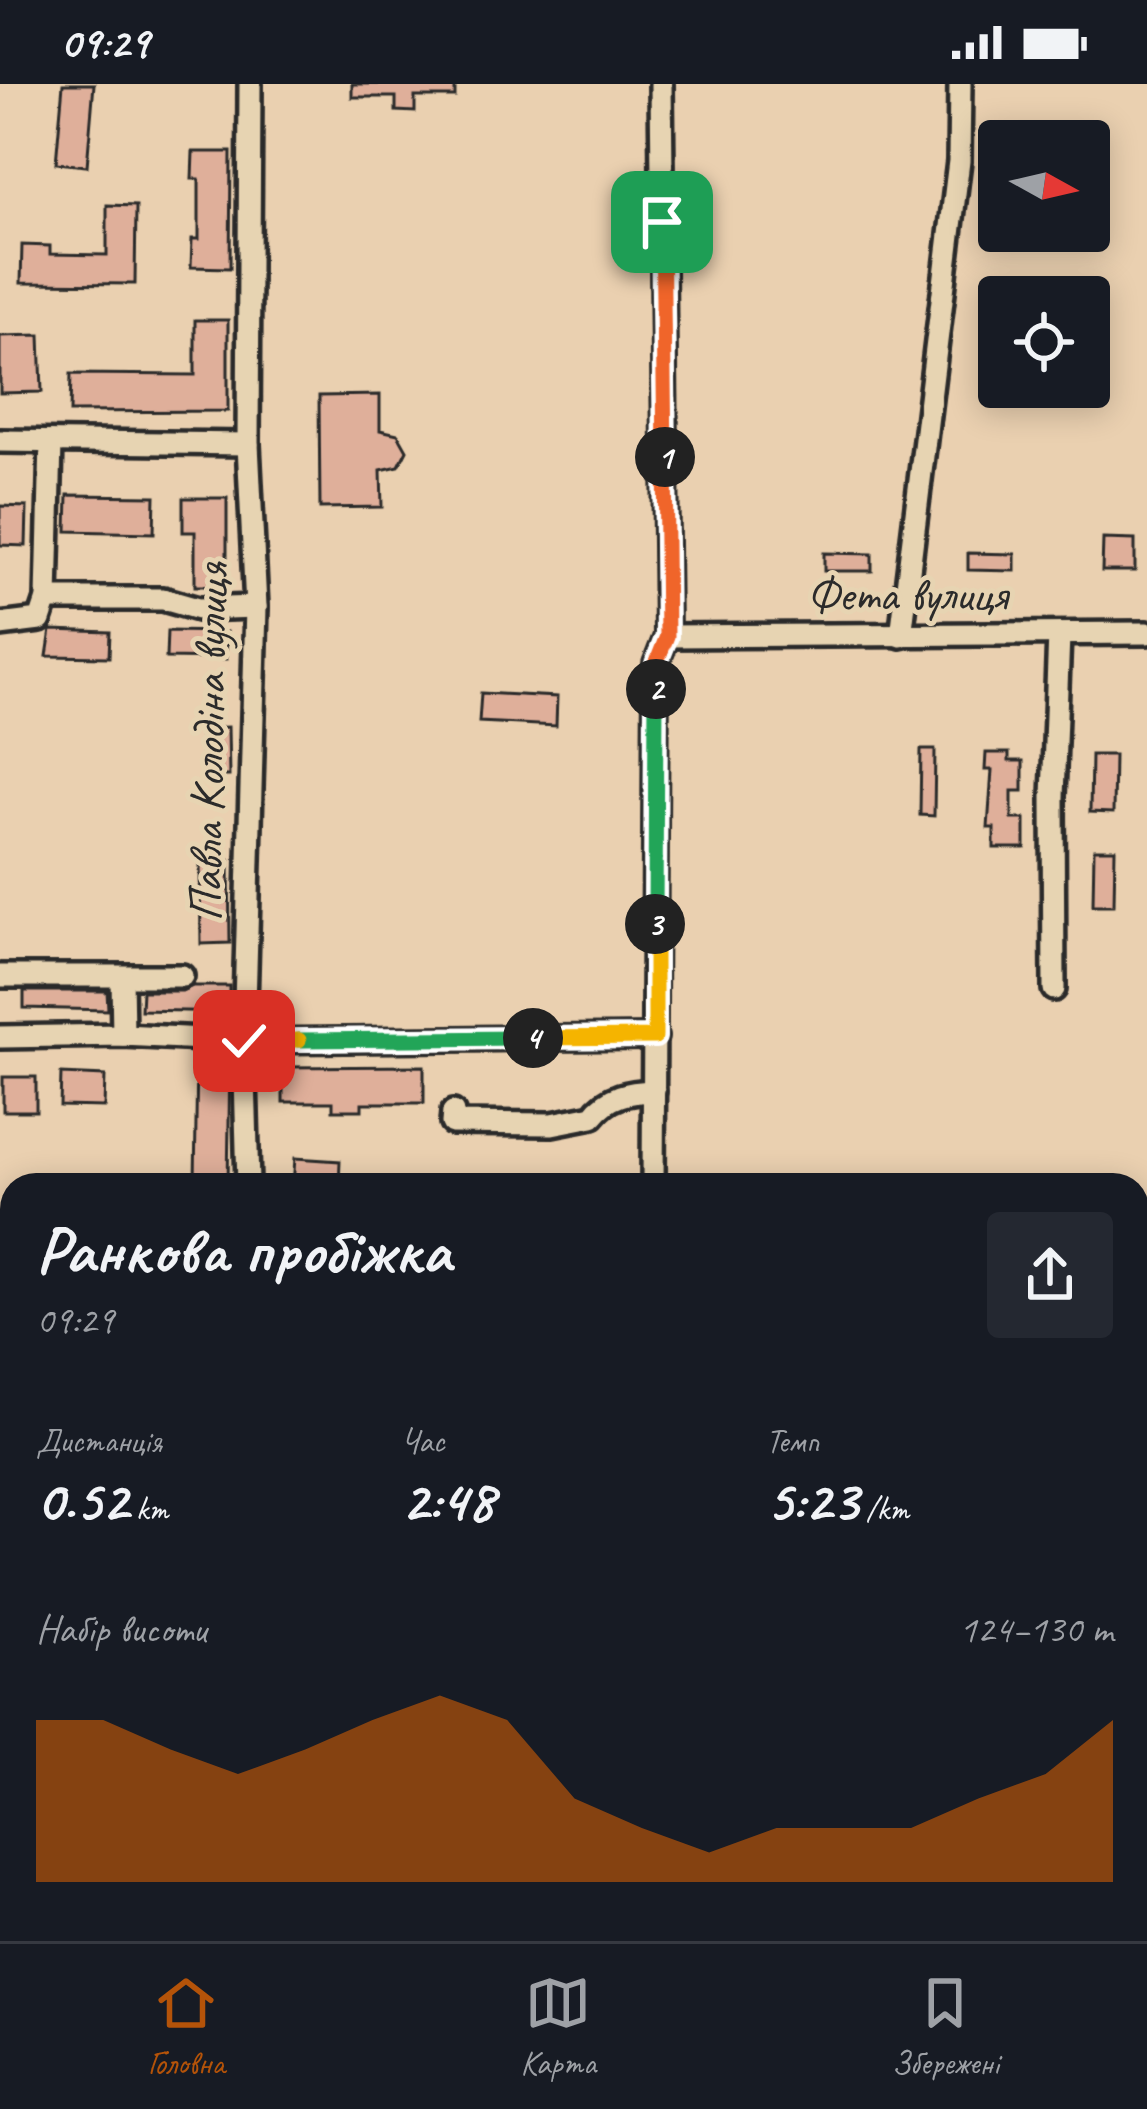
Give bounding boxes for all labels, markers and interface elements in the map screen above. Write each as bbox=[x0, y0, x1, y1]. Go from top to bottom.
text: 09:29 bbox=[60, 14, 149, 71]
north arrow bbox=[978, 120, 1110, 252]
map controls bbox=[978, 120, 1110, 408]
pin bbox=[611, 171, 713, 273]
icon: arrive bbox=[629, 189, 695, 255]
button: locate bbox=[978, 276, 1110, 408]
pin: 1 bbox=[635, 427, 695, 487]
text: 1 bbox=[658, 436, 672, 478]
street label: Павла Колодіна вулиця bbox=[175, 560, 241, 922]
street label: Фета вулиця bbox=[807, 564, 1010, 624]
pin: 2 bbox=[626, 659, 686, 719]
text: 2 bbox=[649, 668, 663, 710]
pin: 3 bbox=[625, 894, 685, 954]
text: 3 bbox=[648, 903, 662, 945]
pin bbox=[193, 990, 295, 1092]
icon: check bbox=[211, 1008, 277, 1074]
pin: 4 bbox=[503, 1008, 563, 1068]
text: 4 bbox=[526, 1017, 540, 1059]
text: Ранкова пробіжка bbox=[36, 1209, 450, 1292]
button: share bbox=[987, 1212, 1113, 1338]
text: 09:29 bbox=[36, 1296, 114, 1345]
text: Дистанція bbox=[36, 1420, 162, 1462]
text: Час bbox=[401, 1420, 444, 1462]
text: Темп bbox=[766, 1420, 819, 1462]
text: 0.52 bbox=[36, 1462, 128, 1538]
text: 2:48 bbox=[401, 1462, 494, 1538]
text: 5:23 bbox=[766, 1462, 858, 1538]
text: km bbox=[128, 1488, 168, 1530]
text: /km bbox=[858, 1488, 909, 1530]
text: Набір висоти bbox=[36, 1605, 206, 1654]
text: 124–130 m bbox=[959, 1605, 1113, 1654]
tab: Головна bbox=[148, 1970, 225, 2084]
tab: Карта bbox=[521, 1970, 596, 2084]
tab: Збережені bbox=[892, 1970, 999, 2084]

